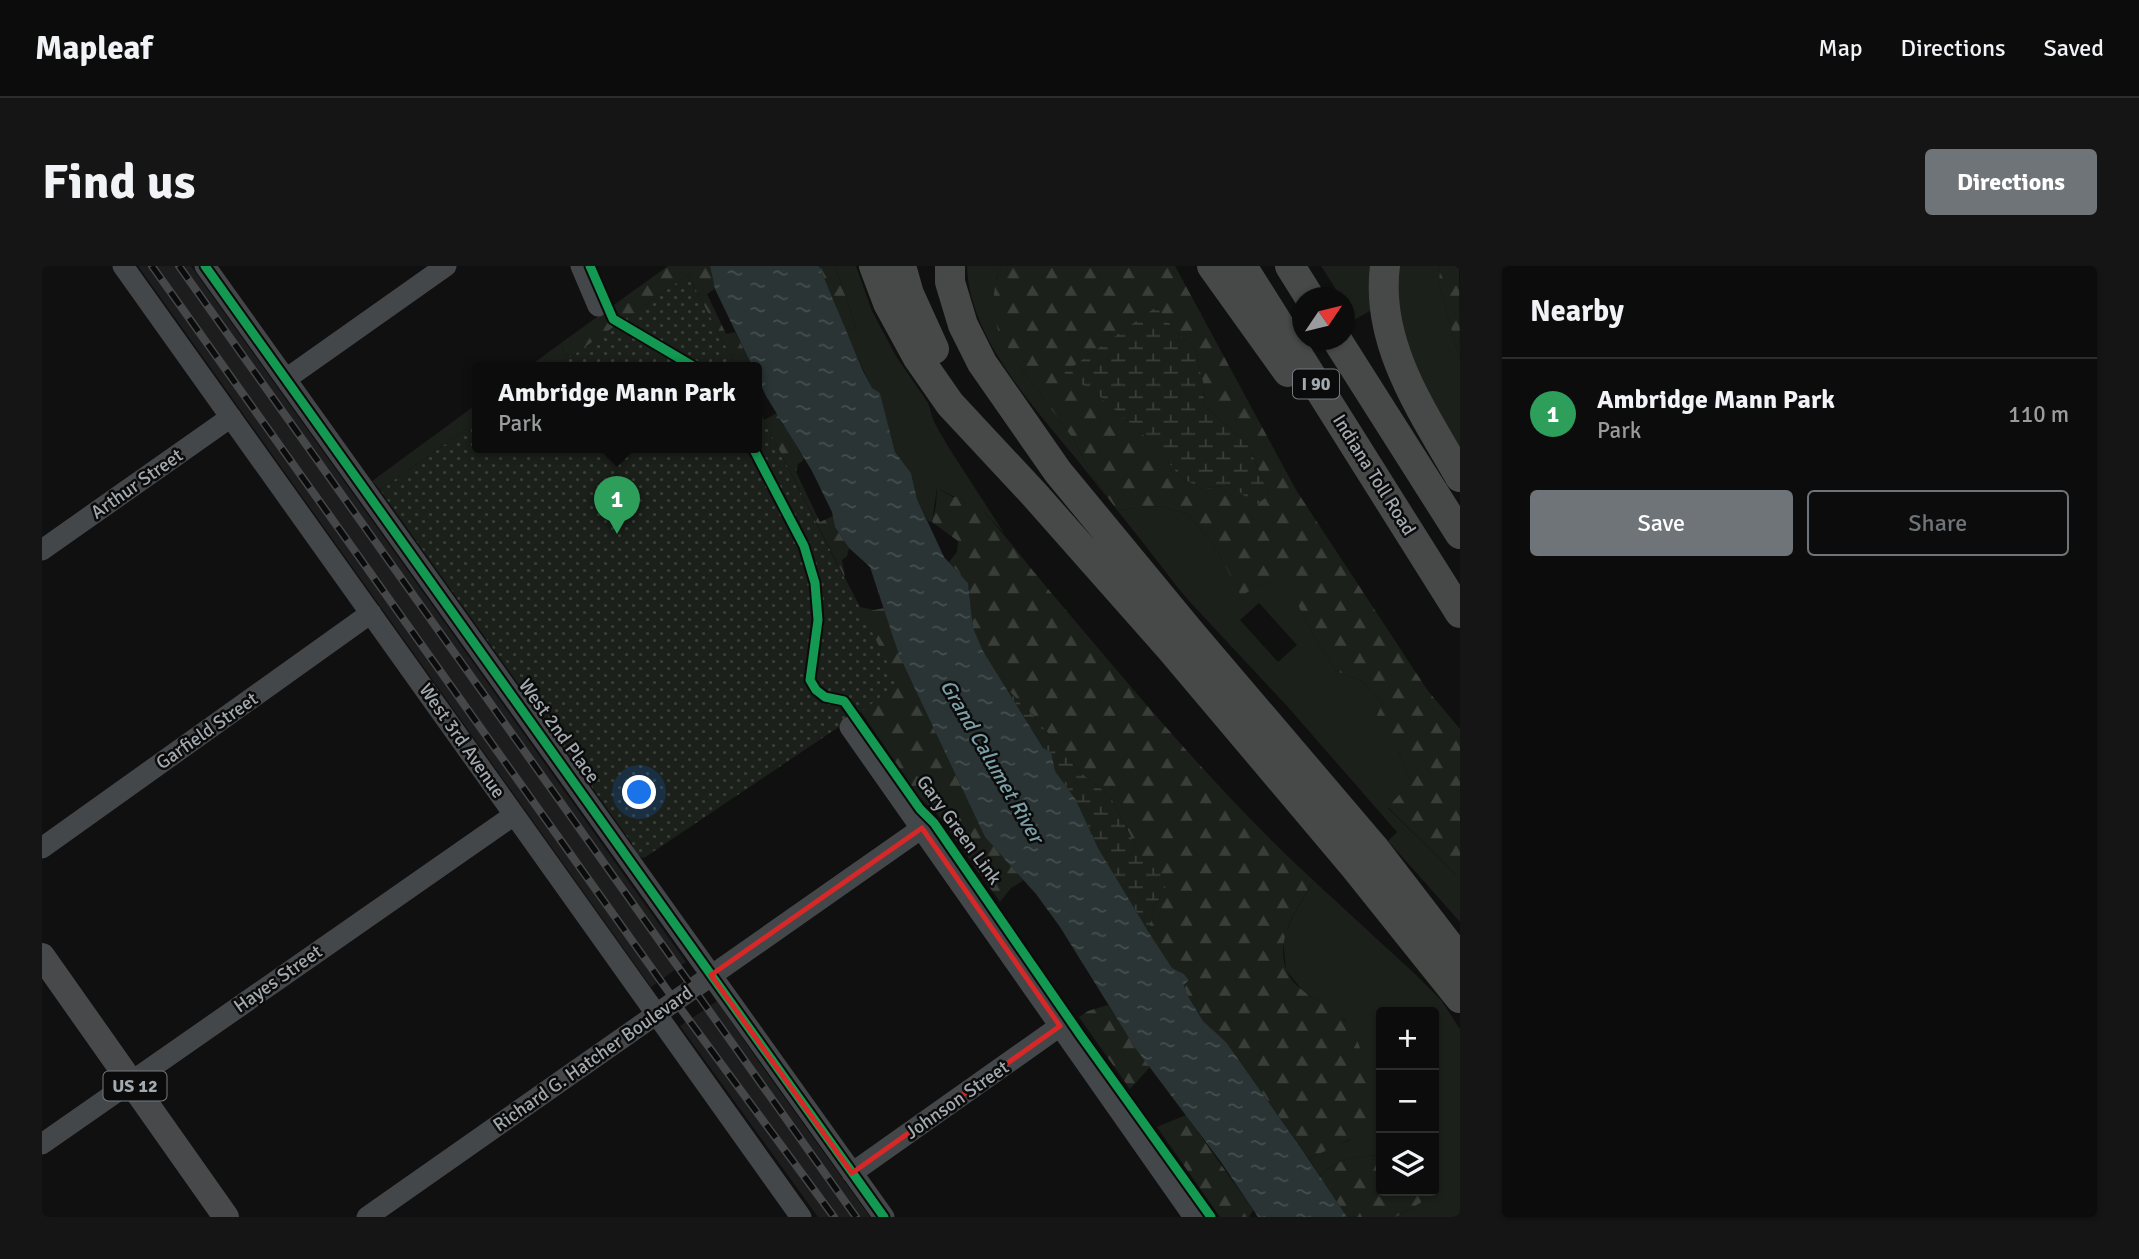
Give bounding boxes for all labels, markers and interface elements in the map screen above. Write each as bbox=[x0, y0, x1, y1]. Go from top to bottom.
text: Mapleaf bbox=[35, 28, 152, 69]
text: Map bbox=[1818, 33, 1863, 63]
text: Directions bbox=[1901, 33, 2006, 63]
text: Saved bbox=[2044, 33, 2104, 63]
button: Directions bbox=[1925, 149, 2097, 215]
text: Find us bbox=[42, 152, 195, 212]
north arrow bbox=[1292, 287, 1355, 350]
text: Nearby bbox=[1530, 293, 1624, 330]
popup bbox=[472, 362, 762, 453]
road number: I 90 bbox=[1293, 370, 1339, 398]
text: Ambridge Mann Park bbox=[498, 377, 736, 409]
text: Ambridge Mann Park bbox=[1597, 384, 1835, 416]
text: 1 bbox=[1547, 400, 1559, 429]
text: 110 m bbox=[2008, 400, 2069, 429]
text: Park bbox=[498, 409, 542, 438]
street label: Indiana Toll Road bbox=[1327, 410, 1421, 540]
text: Park bbox=[1597, 416, 1641, 445]
street label: Arthur Street bbox=[86, 443, 188, 525]
pin: 1 bbox=[594, 476, 640, 534]
button: Save bbox=[1530, 490, 1793, 556]
button: Share bbox=[1807, 490, 2069, 556]
street label: West 2nd Place bbox=[513, 674, 605, 788]
water label: Grand Calumet River bbox=[935, 675, 1051, 850]
street label: West 3rd Avenue bbox=[414, 679, 510, 803]
street label: Garfield Street bbox=[151, 687, 263, 775]
street label: Gary Green Link bbox=[911, 771, 1007, 890]
your location bbox=[622, 775, 656, 809]
street label: Hayes Street bbox=[229, 940, 327, 1018]
street label: Richard G. Hatcher Boulevard bbox=[489, 981, 697, 1137]
map controls bbox=[1376, 1007, 1439, 1196]
button: + bbox=[1376, 1007, 1439, 1070]
street label: Johnson Street bbox=[900, 1055, 1014, 1145]
button: − bbox=[1376, 1070, 1439, 1133]
road number: US 12 bbox=[104, 1072, 166, 1100]
button: layers bbox=[1376, 1133, 1439, 1196]

